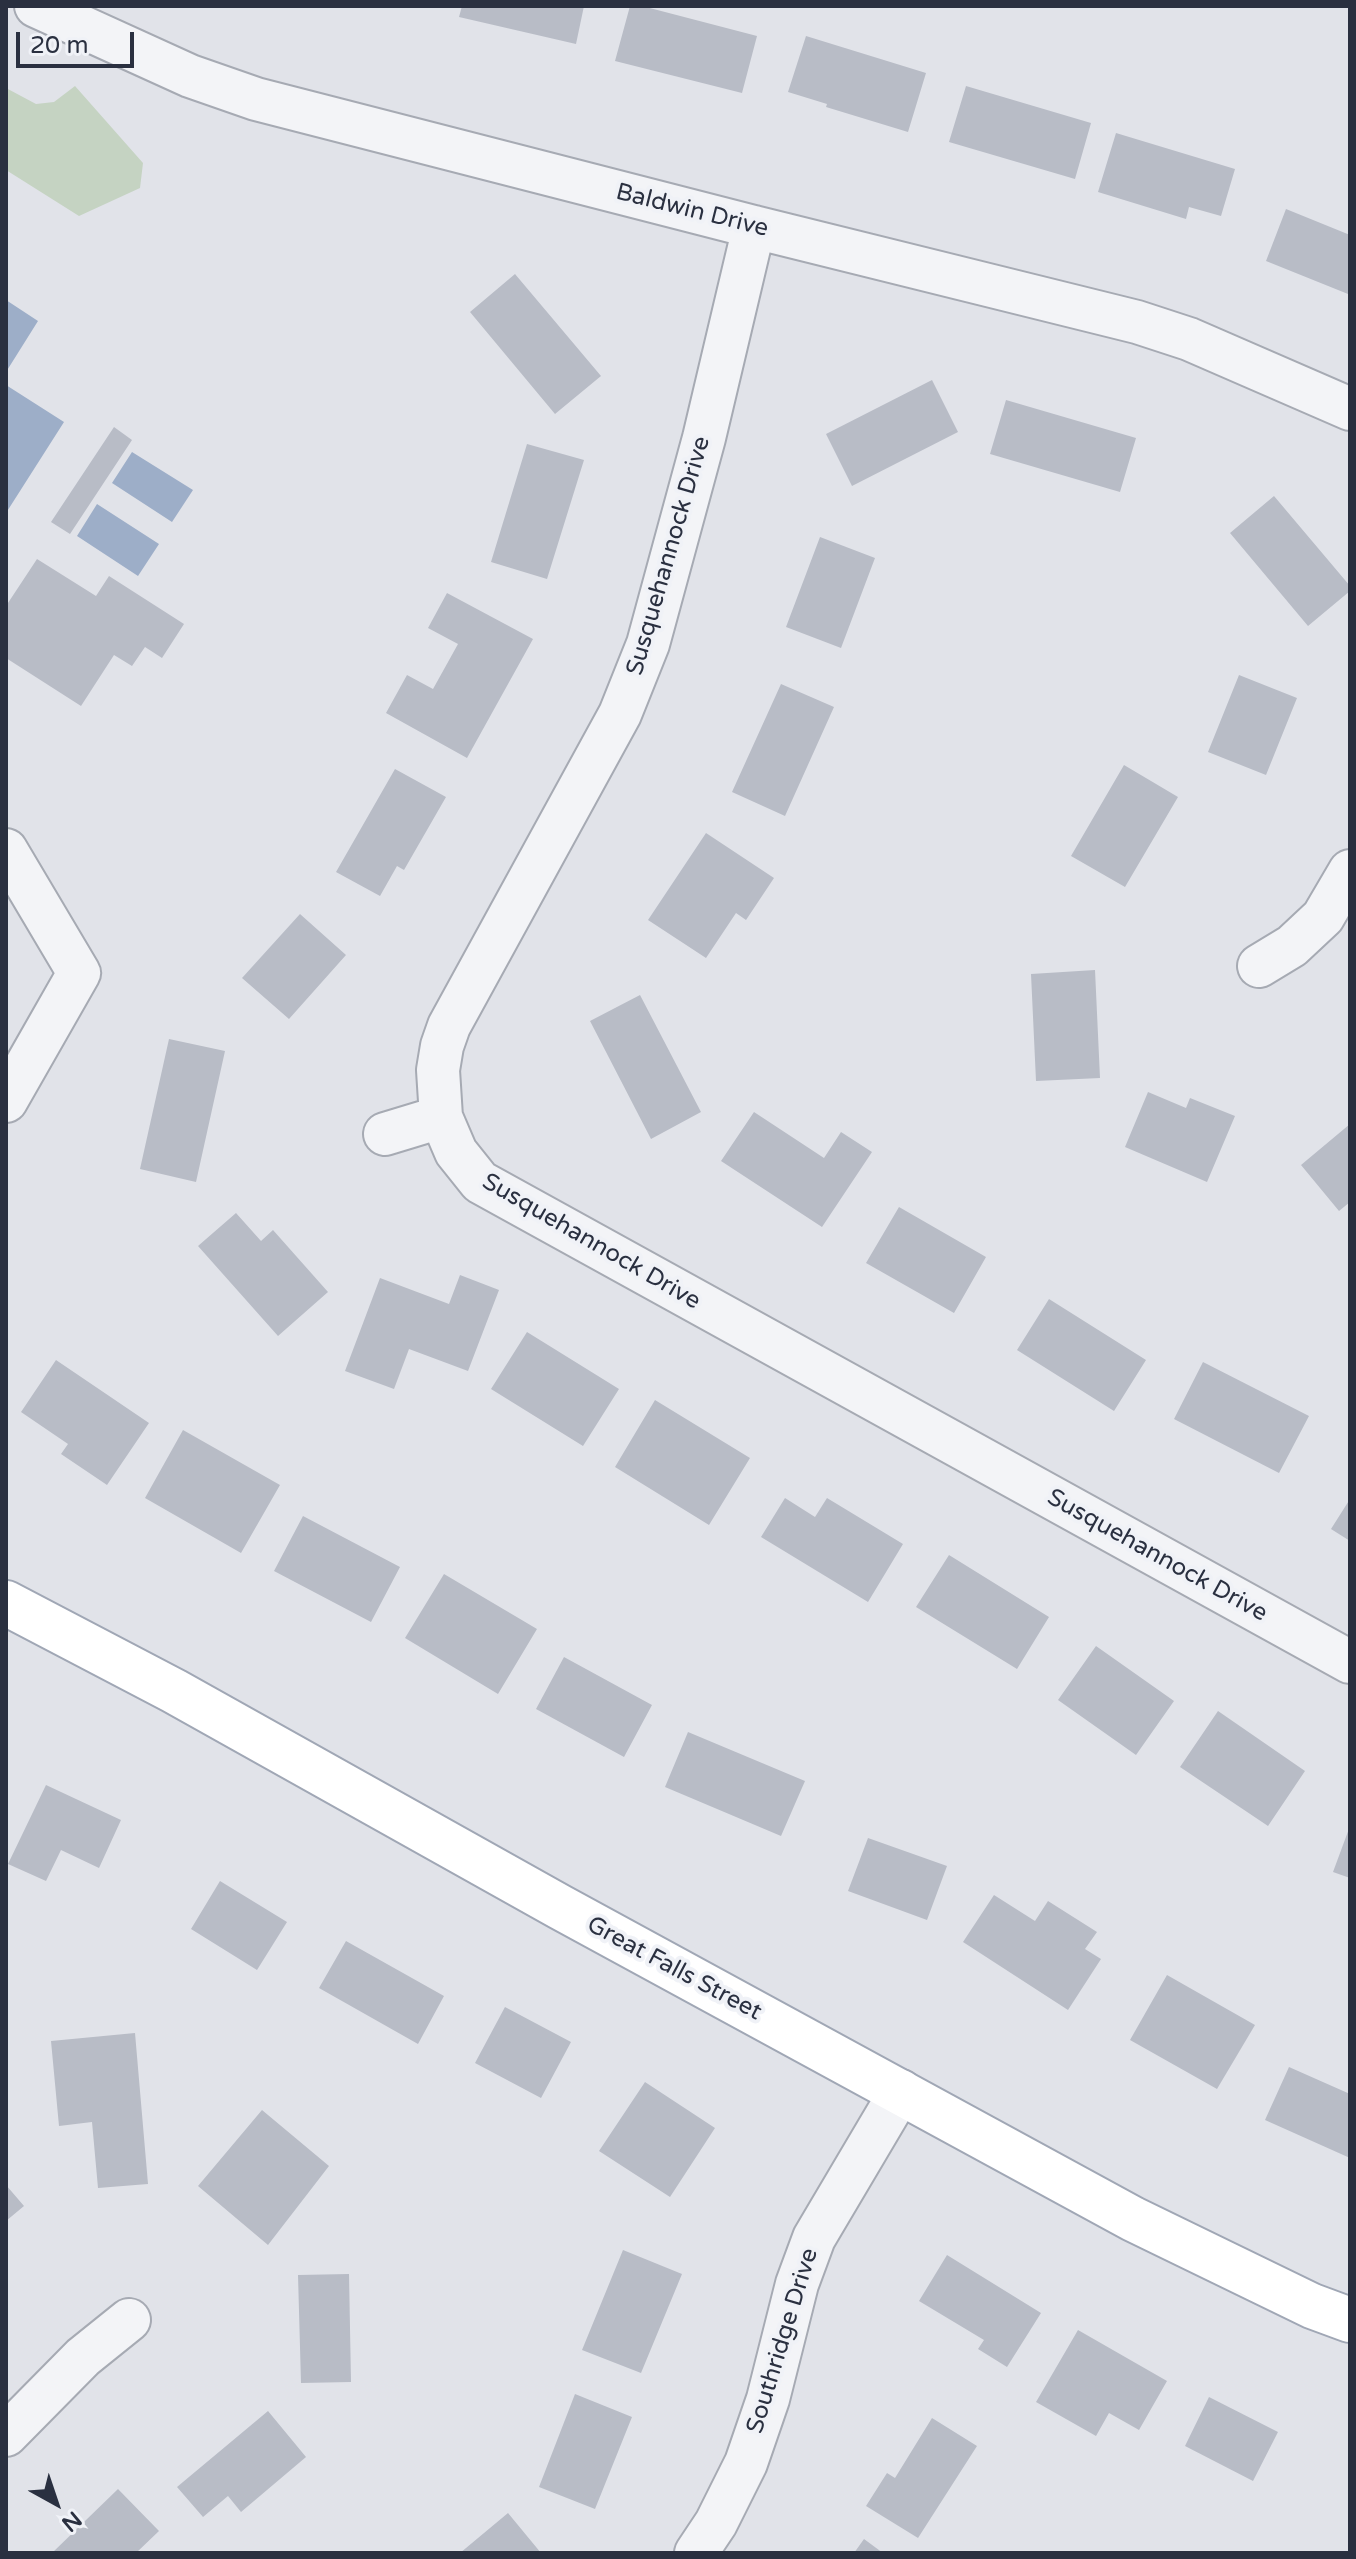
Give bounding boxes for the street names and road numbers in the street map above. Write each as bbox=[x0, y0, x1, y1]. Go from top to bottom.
street label: Baldwin Drive bbox=[613, 178, 771, 244]
street label: Susquehannock Drive bbox=[621, 433, 717, 679]
street label: Susquehannock Drive bbox=[477, 1168, 705, 1316]
street label: Susquehannock Drive bbox=[1042, 1483, 1272, 1629]
street label: Great Falls Street bbox=[582, 1911, 766, 2027]
street label: Southridge Drive bbox=[741, 2245, 825, 2437]

